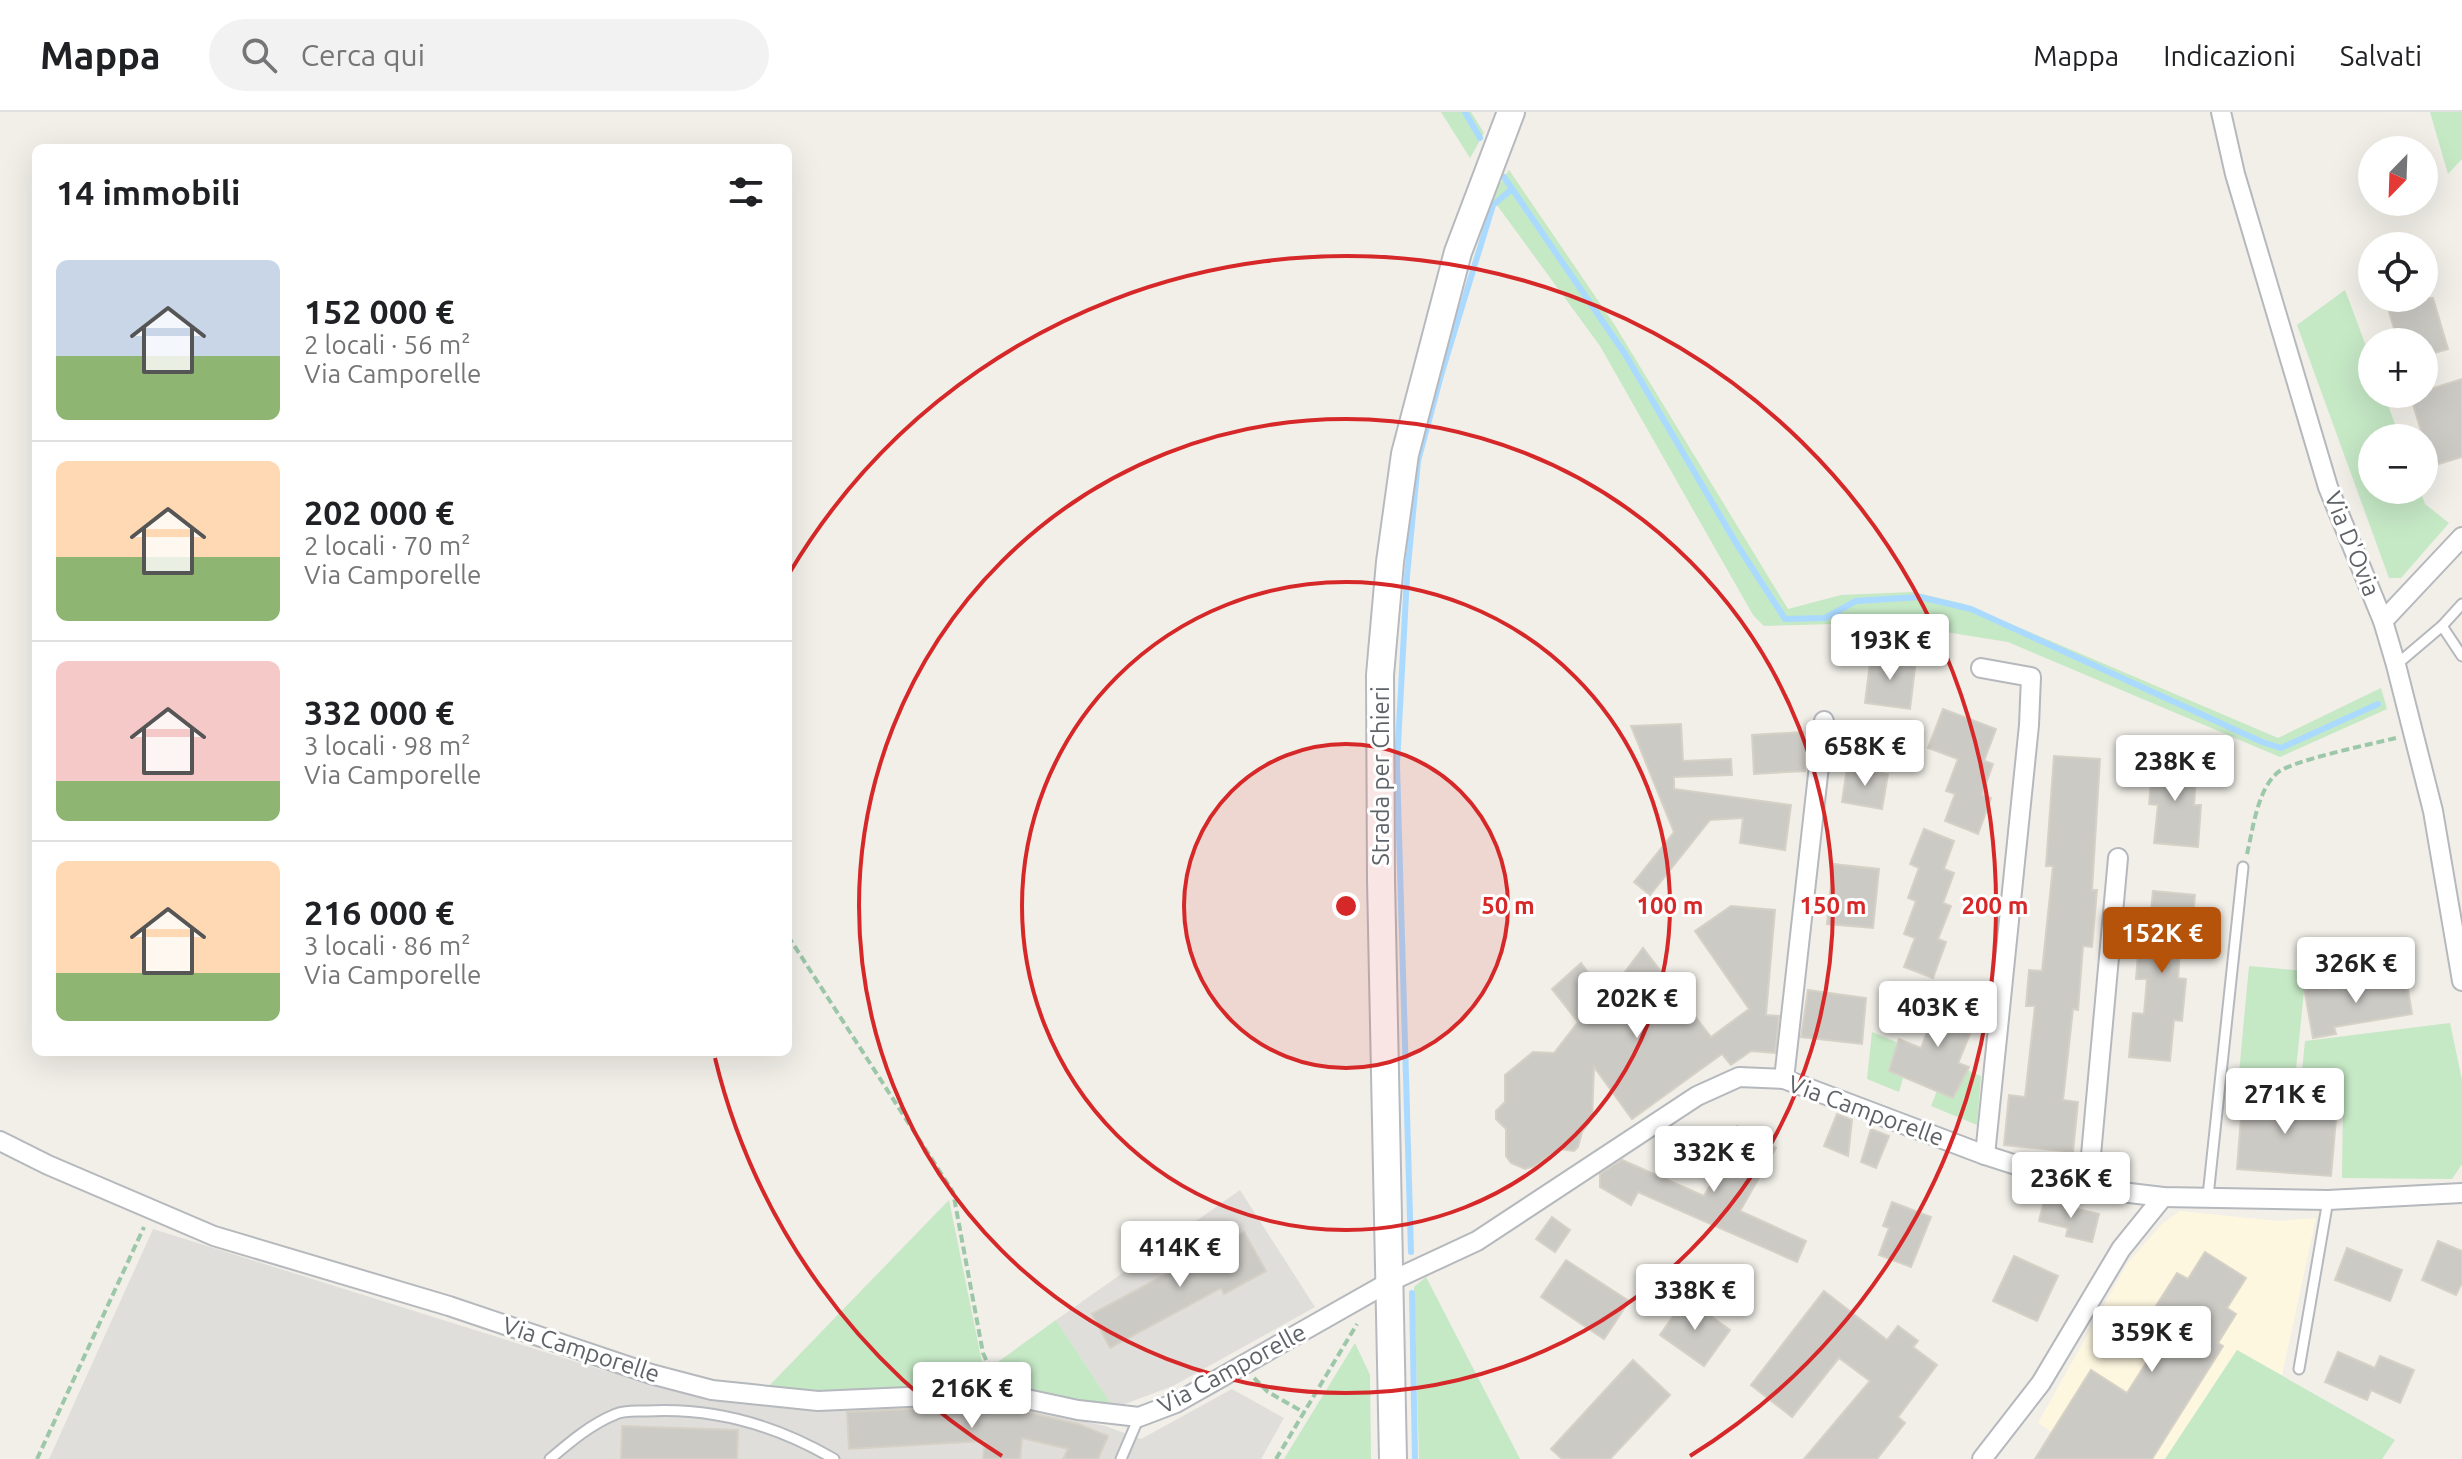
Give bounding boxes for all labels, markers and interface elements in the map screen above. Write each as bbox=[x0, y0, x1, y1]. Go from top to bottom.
search box bbox=[209, 19, 769, 91]
icon: search bbox=[237, 33, 281, 77]
text: Mappa bbox=[40, 34, 161, 76]
text: Cerca qui bbox=[301, 38, 425, 72]
text: Mappa bbox=[2033, 40, 2119, 71]
text: Indicazioni bbox=[2163, 40, 2296, 71]
text: Salvati bbox=[2340, 40, 2422, 71]
north arrow bbox=[2358, 136, 2438, 216]
map controls bbox=[2358, 136, 2438, 504]
icon: filters bbox=[724, 170, 768, 214]
text: 14 immobili bbox=[56, 173, 241, 211]
button: locate bbox=[2358, 232, 2438, 312]
icon: home bbox=[120, 292, 216, 388]
text: 152 000 € bbox=[304, 292, 454, 330]
button: + bbox=[2358, 328, 2438, 408]
text: 2 locali · 56 m² bbox=[304, 330, 471, 359]
text: Via Camporelle bbox=[304, 359, 481, 388]
button: − bbox=[2358, 424, 2438, 504]
street label: Via D'Ovia bbox=[2319, 488, 2386, 600]
icon: home bbox=[120, 493, 216, 589]
text: 202 000 € bbox=[304, 493, 454, 531]
text: 2 locali · 70 m² bbox=[304, 531, 471, 560]
text: Via Camporelle bbox=[304, 560, 481, 589]
pin: 193K € bbox=[1825, 614, 1955, 682]
text: 193K € bbox=[1849, 625, 1931, 654]
street label: Strada per Chieri bbox=[1367, 686, 1394, 866]
icon: home bbox=[120, 693, 216, 789]
text: 332 000 € bbox=[304, 693, 454, 731]
pin: 658K € bbox=[1800, 720, 1930, 788]
text: 3 locali · 98 m² bbox=[304, 731, 471, 760]
text: 658K € bbox=[1824, 731, 1906, 760]
pin: 238K € bbox=[2110, 735, 2240, 803]
text: 238K € bbox=[2134, 746, 2216, 775]
text: Via Camporelle bbox=[304, 760, 481, 789]
centre of rings bbox=[1332, 892, 1360, 920]
text: 50 m bbox=[1481, 892, 1535, 919]
text: 100 m bbox=[1637, 892, 1703, 919]
text: 150 m bbox=[1800, 892, 1866, 919]
text: 200 m bbox=[1962, 892, 2028, 919]
icon: home bbox=[120, 893, 216, 989]
text: 216 000 € bbox=[304, 893, 454, 931]
pin: 152K € bbox=[2097, 907, 2227, 975]
text: 152K € bbox=[2121, 918, 2203, 947]
text: 3 locali · 86 m² bbox=[304, 931, 471, 960]
pin: 326K € bbox=[2291, 937, 2421, 1005]
text: 326K € bbox=[2315, 948, 2397, 977]
text: Via Camporelle bbox=[304, 960, 481, 989]
pin: 202K € bbox=[1572, 972, 1702, 1040]
pin: 403K € bbox=[1873, 981, 2003, 1049]
text: 202K € bbox=[1596, 983, 1678, 1012]
text: 403K € bbox=[1897, 992, 1979, 1021]
pin: 271K € bbox=[2220, 1068, 2350, 1136]
street label: Via Camporelle bbox=[1785, 1070, 1948, 1151]
text: 271K € bbox=[2244, 1079, 2326, 1108]
pin: 332K € bbox=[1649, 1126, 1779, 1194]
text: 332K € bbox=[1673, 1137, 1755, 1166]
pin: 236K € bbox=[2006, 1152, 2136, 1220]
text: 236K € bbox=[2030, 1163, 2112, 1192]
pin: 414K € bbox=[1115, 1221, 1245, 1289]
text: 414K € bbox=[1139, 1232, 1221, 1261]
pin: 338K € bbox=[1630, 1264, 1760, 1332]
text: 338K € bbox=[1654, 1275, 1736, 1304]
pin: 359K € bbox=[2087, 1306, 2217, 1374]
street label: Via Camporelle bbox=[499, 1311, 663, 1388]
text: 359K € bbox=[2111, 1317, 2193, 1346]
street label: Via Camporelle bbox=[1153, 1318, 1310, 1419]
pin: 216K € bbox=[907, 1362, 1037, 1430]
text: 216K € bbox=[931, 1373, 1013, 1402]

